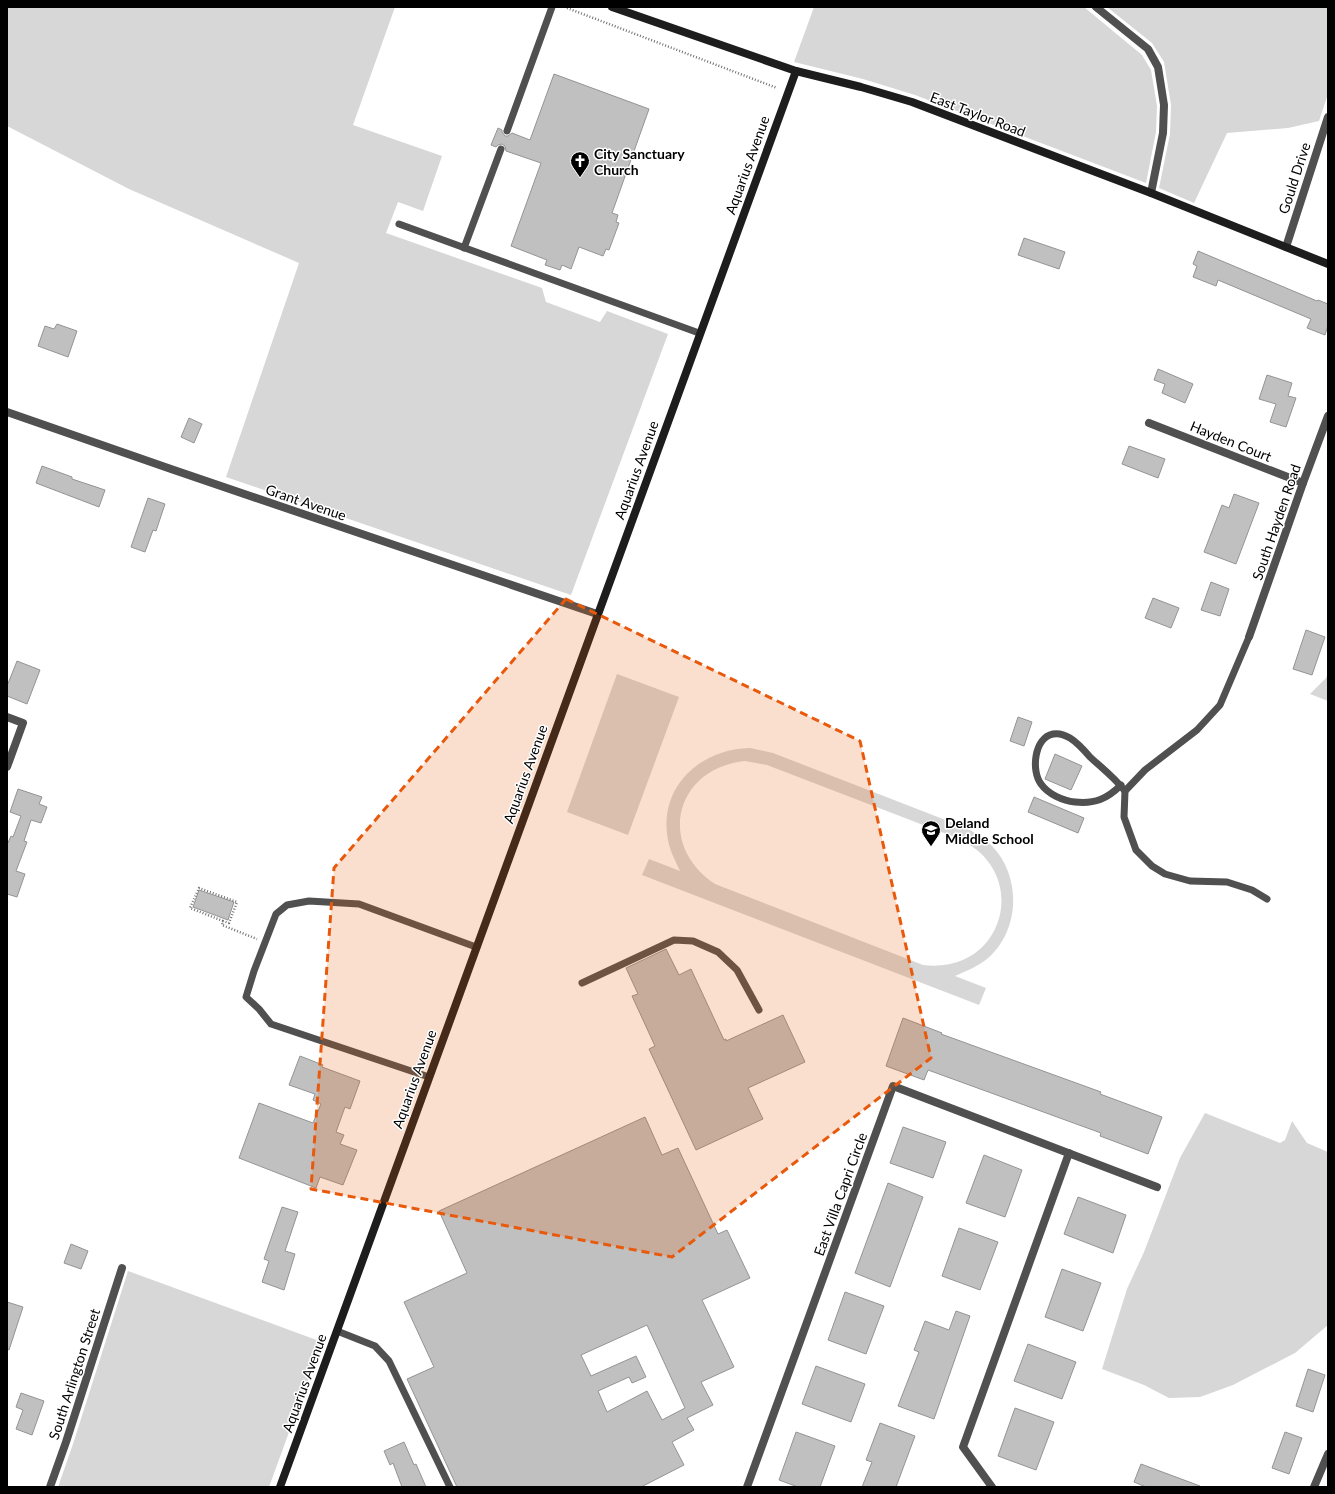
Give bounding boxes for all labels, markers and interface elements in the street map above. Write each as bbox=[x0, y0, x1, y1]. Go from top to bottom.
street label: East Taylor Road bbox=[928, 88, 1028, 140]
street label: Aquarius Avenue bbox=[721, 113, 773, 217]
street label: Gould Drive bbox=[1274, 140, 1314, 216]
place label: City Sanctuary Church bbox=[594, 145, 685, 178]
church icon: City Sanctuary Church bbox=[569, 150, 591, 178]
street label: Hayden Court bbox=[1188, 417, 1274, 465]
street label: Aquarius Avenue bbox=[610, 418, 662, 522]
street label: South Hayden Road bbox=[1248, 462, 1304, 582]
street label: Grant Avenue bbox=[263, 480, 349, 524]
street label: Aquarius Avenue bbox=[499, 722, 551, 826]
place label: Deland Middle School bbox=[945, 814, 1034, 847]
school or university icon: Deland Middle School bbox=[920, 819, 942, 847]
street label: Aquarius Avenue bbox=[388, 1027, 440, 1131]
street label: East Villa Capri Circle bbox=[810, 1130, 870, 1258]
street label: South Arlington Street bbox=[45, 1306, 103, 1442]
street label: Aquarius Avenue bbox=[278, 1331, 330, 1435]

